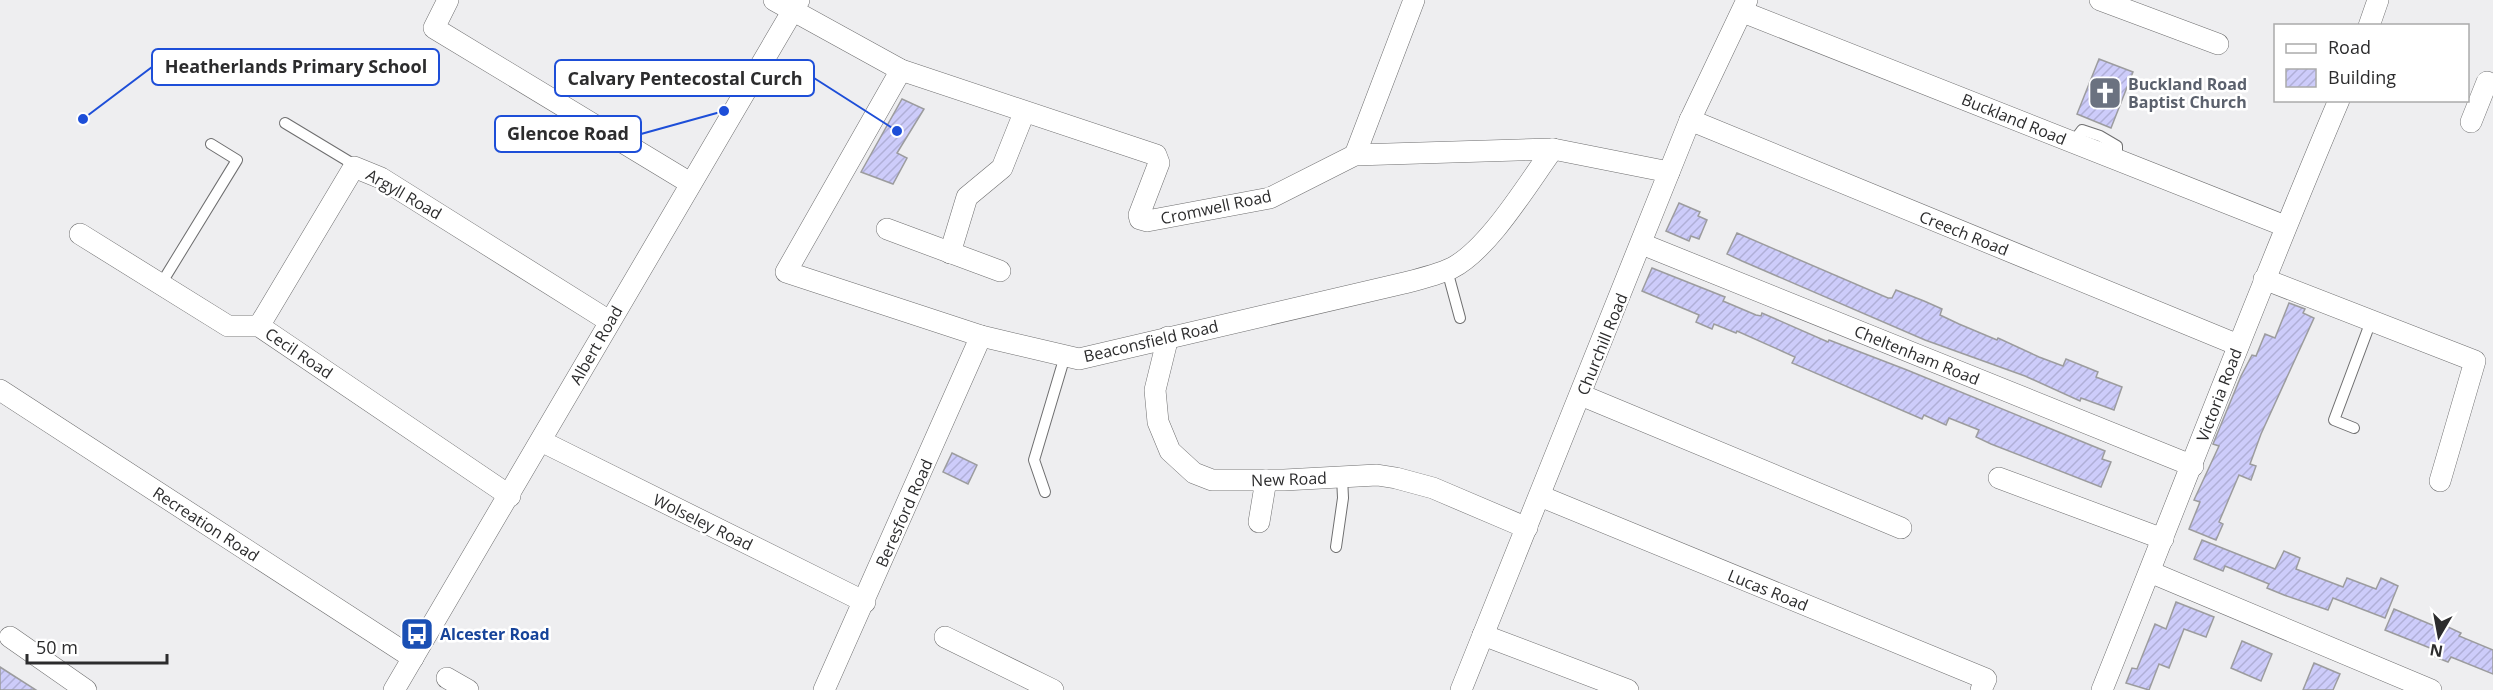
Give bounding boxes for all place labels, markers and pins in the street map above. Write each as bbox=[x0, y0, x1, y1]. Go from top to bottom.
callout: Heatherlands Primary School bbox=[152, 49, 439, 85]
callout: Calvary Pentecostal Curch bbox=[555, 60, 814, 96]
place label: Buckland Road Baptist Church bbox=[2128, 73, 2247, 113]
church icon: Buckland Road Baptist Church bbox=[2087, 75, 2123, 111]
callout: Glencoe Road bbox=[495, 116, 641, 152]
bus stop icon: Alcester Road bbox=[399, 616, 435, 652]
place label: Alcester Road bbox=[440, 623, 550, 645]

